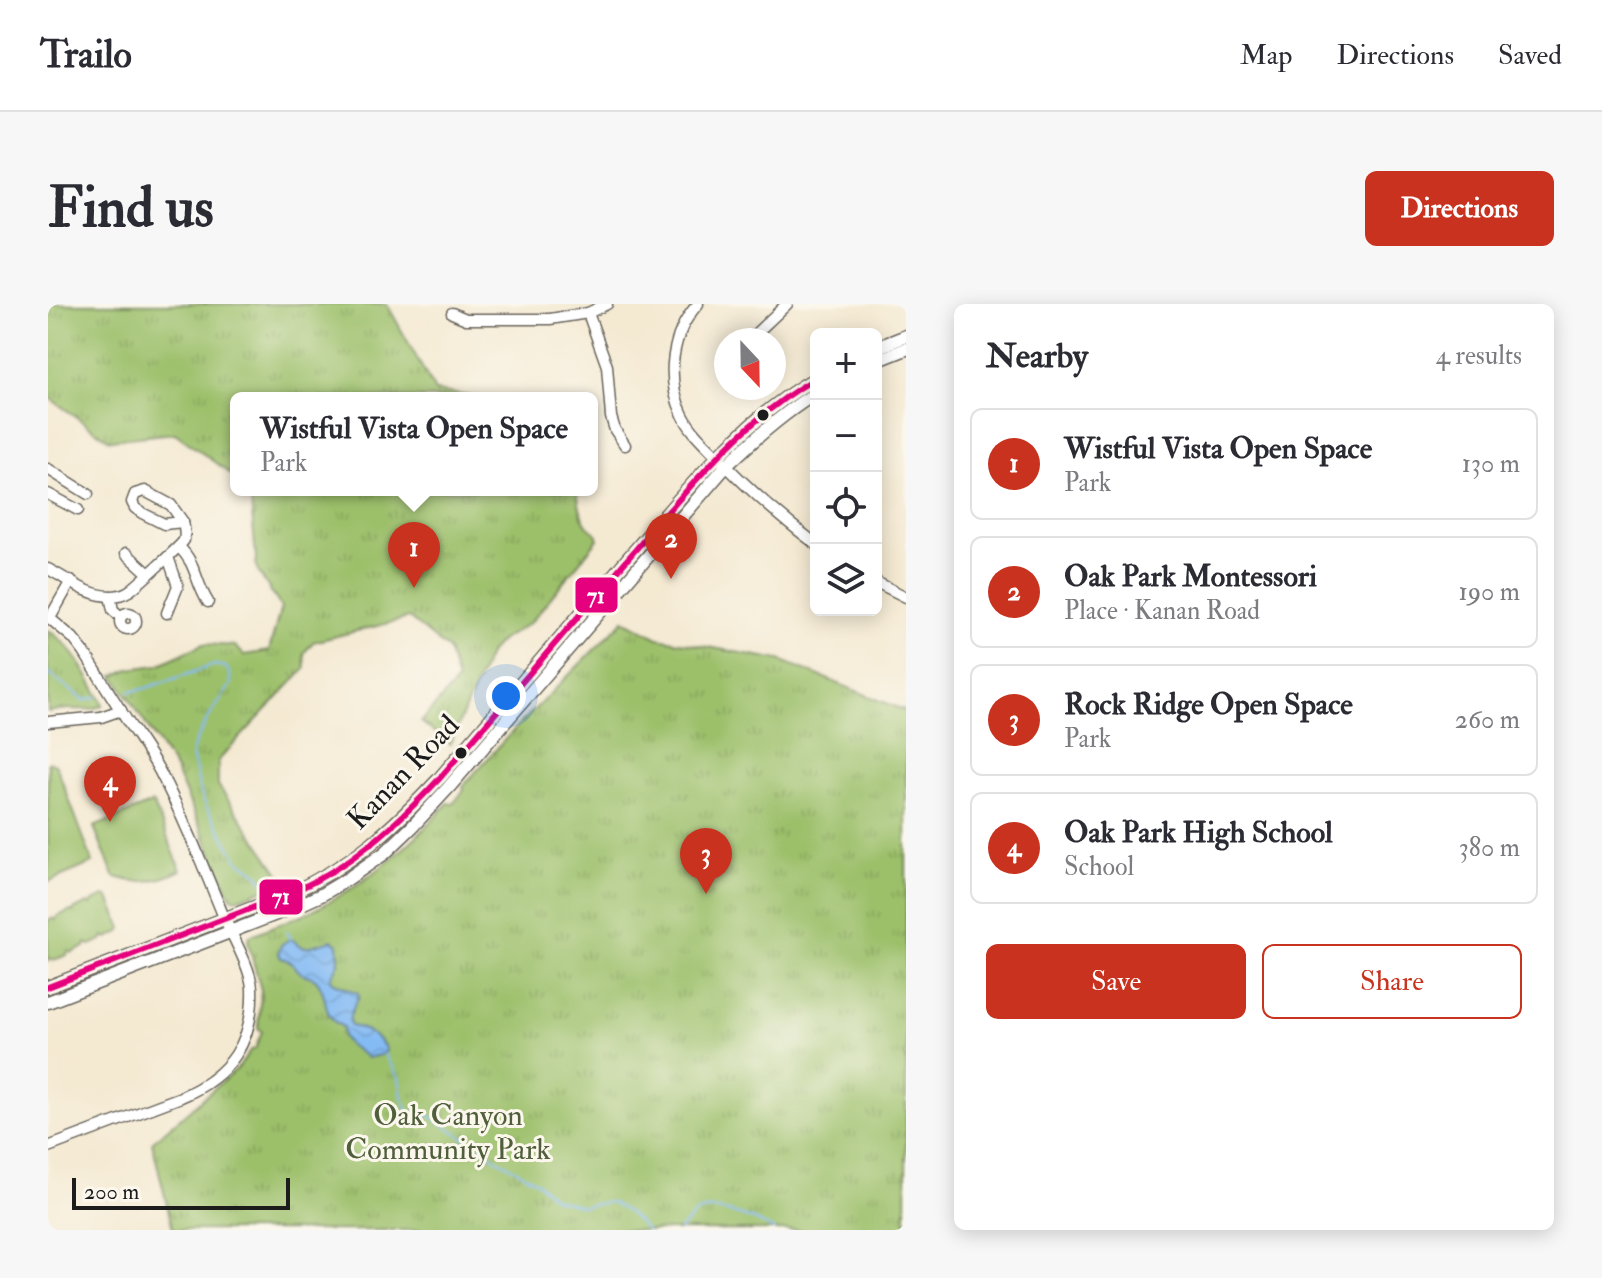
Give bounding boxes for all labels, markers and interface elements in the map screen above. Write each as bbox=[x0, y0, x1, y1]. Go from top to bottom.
text: Trailo bbox=[40, 31, 132, 79]
text: Map bbox=[1240, 38, 1293, 73]
text: Directions bbox=[1337, 38, 1454, 73]
text: Saved bbox=[1498, 38, 1562, 73]
button: Directions bbox=[1365, 171, 1554, 246]
text: Find us bbox=[48, 173, 214, 244]
north arrow bbox=[714, 328, 786, 400]
map controls bbox=[810, 328, 882, 616]
button: + bbox=[810, 328, 882, 400]
text: Nearby bbox=[986, 335, 1088, 378]
text: 4 results bbox=[1436, 340, 1522, 372]
popup bbox=[230, 392, 598, 496]
button: − bbox=[810, 400, 882, 472]
unlabelled marker bbox=[755, 407, 771, 423]
text: Wistful Vista Open Space bbox=[260, 410, 568, 447]
text: Wistful Vista Open Space bbox=[1064, 430, 1372, 467]
text: Park bbox=[260, 447, 307, 479]
text: 1 bbox=[1009, 448, 1019, 480]
text: 130 m bbox=[1462, 448, 1520, 480]
text: Park bbox=[1064, 467, 1111, 499]
button: locate bbox=[810, 472, 882, 544]
pin: 2 bbox=[645, 513, 697, 579]
pin: 1 bbox=[388, 522, 440, 588]
button: layers bbox=[810, 544, 882, 616]
text: Oak Park Montessori bbox=[1064, 558, 1317, 595]
line badge: 71 bbox=[574, 576, 619, 614]
text: 2 bbox=[1007, 576, 1021, 608]
text: 190 m bbox=[1459, 576, 1520, 608]
text: 71 bbox=[587, 582, 605, 610]
text: Place · Kanan Road bbox=[1064, 595, 1260, 627]
your location bbox=[486, 676, 526, 716]
text: Rock Ridge Open Space bbox=[1064, 686, 1353, 723]
text: 3 bbox=[1009, 704, 1019, 736]
text: 260 m bbox=[1455, 704, 1520, 736]
street label: Kanan Road bbox=[339, 707, 467, 838]
text: Park bbox=[1064, 723, 1111, 755]
unlabelled marker bbox=[453, 745, 469, 761]
pin: 4 bbox=[84, 756, 136, 822]
text: Oak Park High School bbox=[1064, 814, 1333, 851]
pin: 3 bbox=[680, 828, 732, 894]
text: 4 bbox=[1007, 832, 1021, 864]
text: 380 m bbox=[1459, 832, 1520, 864]
text: School bbox=[1064, 851, 1134, 883]
line badge: 71 bbox=[258, 878, 304, 916]
text: 71 bbox=[272, 883, 290, 911]
button: Save bbox=[986, 944, 1246, 1019]
button: Share bbox=[1262, 944, 1522, 1019]
park label: Oak Canyon Community Park bbox=[345, 1097, 551, 1168]
scale bar bbox=[72, 1174, 290, 1210]
text: 200 m bbox=[84, 1178, 139, 1206]

